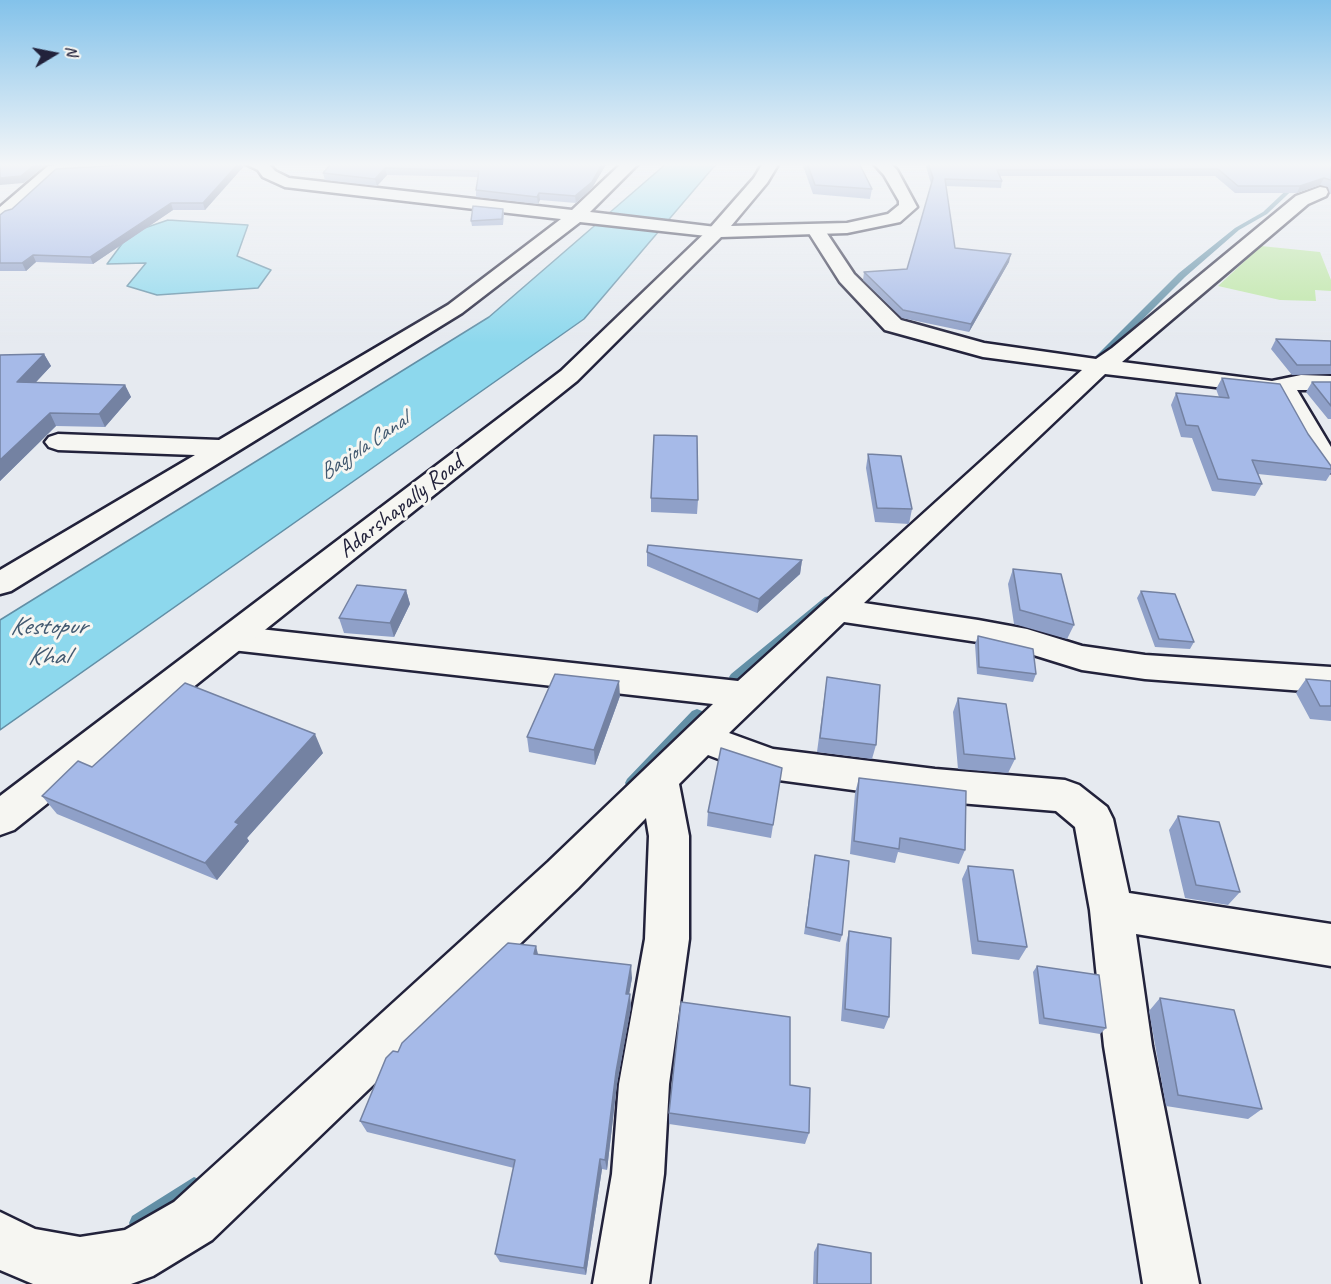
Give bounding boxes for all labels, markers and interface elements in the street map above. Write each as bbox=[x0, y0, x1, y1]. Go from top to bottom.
north arrow bbox=[24, 24, 84, 84]
text: N bbox=[61, 44, 82, 57]
water label: Bagjola Canal bbox=[314, 408, 414, 486]
street label: Adarshapally Road bbox=[333, 449, 469, 565]
water label: Kestopur Khal bbox=[10, 611, 86, 672]

